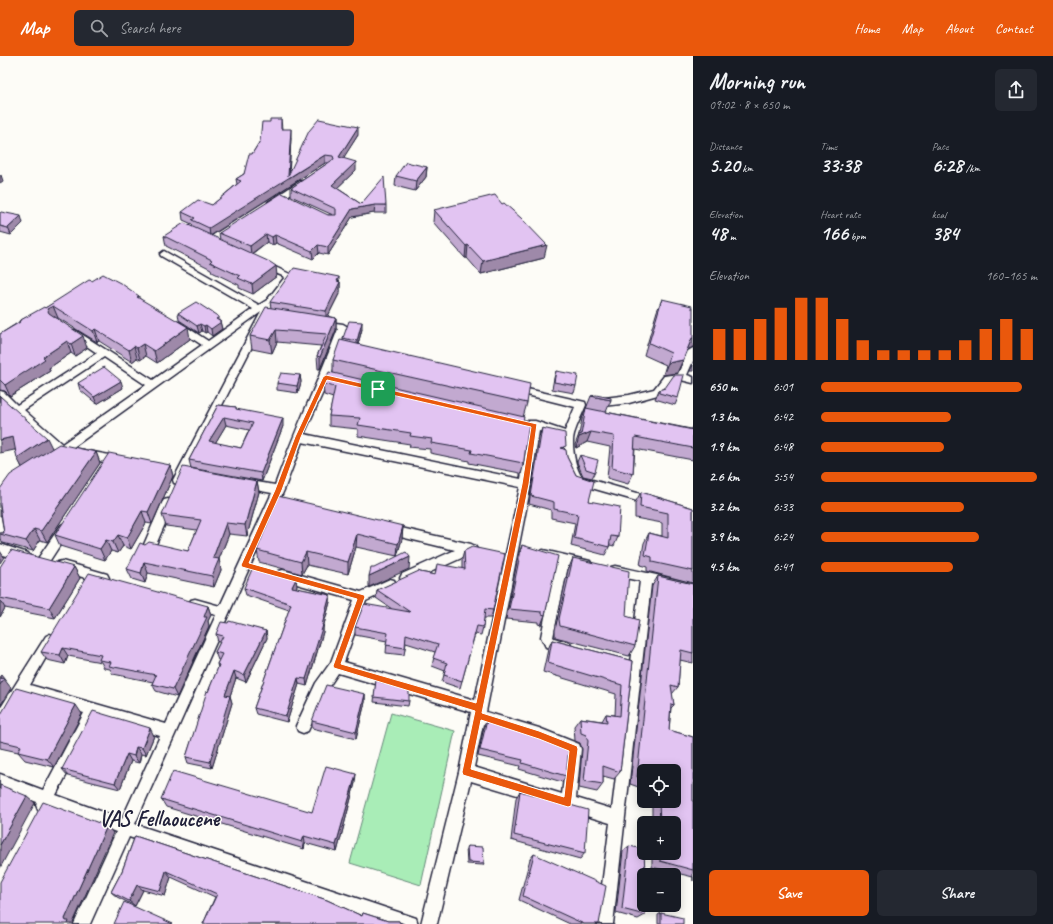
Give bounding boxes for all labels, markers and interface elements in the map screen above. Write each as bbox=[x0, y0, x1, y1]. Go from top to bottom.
search box bbox=[74, 10, 354, 46]
text: Map bbox=[20, 16, 50, 40]
icon: search bbox=[88, 17, 110, 39]
text: Search here bbox=[120, 19, 181, 38]
text: Home bbox=[854, 20, 880, 37]
text: Map bbox=[902, 20, 923, 37]
text: About bbox=[945, 20, 973, 37]
text: Contact bbox=[995, 20, 1033, 37]
text: Morning run bbox=[709, 68, 805, 96]
button: share bbox=[995, 69, 1037, 111]
text: 09:02 · 8 × 650 m bbox=[709, 97, 790, 113]
text: Distance bbox=[709, 139, 742, 153]
text: Time bbox=[820, 139, 837, 153]
text: Pace bbox=[932, 139, 949, 153]
text: 5.20 bbox=[709, 153, 740, 178]
text: 33:38 bbox=[820, 153, 860, 178]
text: 6:28 bbox=[932, 153, 963, 178]
text: km bbox=[740, 161, 753, 175]
text: /km bbox=[963, 161, 980, 175]
text: Elevation bbox=[709, 207, 743, 221]
text: Heart rate bbox=[820, 207, 860, 221]
text: kcal bbox=[932, 207, 946, 221]
text: 48 bbox=[709, 221, 727, 246]
text: 166 bbox=[820, 221, 848, 246]
text: 384 bbox=[932, 221, 959, 246]
text: m bbox=[727, 229, 736, 243]
text: bpm bbox=[848, 229, 866, 243]
text: Elevation bbox=[709, 268, 749, 284]
text: 160–165 m bbox=[986, 268, 1037, 284]
pin bbox=[361, 372, 395, 406]
icon: arrive bbox=[367, 378, 389, 400]
text: 650 m bbox=[709, 379, 737, 395]
text: 6:01 bbox=[773, 379, 793, 395]
text: 1.3 km bbox=[709, 409, 739, 425]
text: 6:42 bbox=[773, 409, 793, 425]
text: 1.9 km bbox=[709, 439, 739, 455]
text: 6:48 bbox=[773, 439, 793, 455]
text: 2.6 km bbox=[709, 469, 740, 485]
text: 5:54 bbox=[773, 469, 793, 485]
text: 3.2 km bbox=[709, 499, 739, 515]
text: 6:33 bbox=[773, 499, 793, 515]
text: 3.9 km bbox=[709, 529, 739, 545]
text: 6:24 bbox=[773, 529, 793, 545]
text: 4.5 km bbox=[709, 559, 739, 575]
text: 6:41 bbox=[773, 559, 793, 575]
map controls bbox=[637, 764, 681, 912]
button: locate bbox=[637, 764, 681, 808]
district label: VAS Fellaoucene bbox=[99, 805, 221, 833]
button: + bbox=[637, 816, 681, 860]
button: − bbox=[637, 868, 681, 912]
button: Save bbox=[709, 870, 869, 916]
button: Share bbox=[877, 870, 1037, 916]

